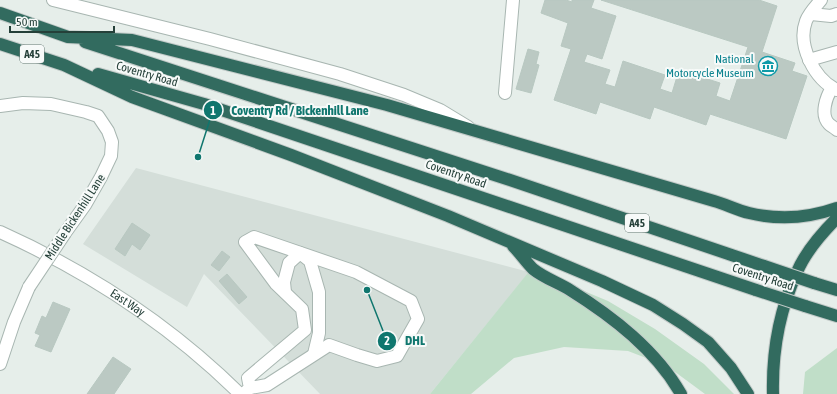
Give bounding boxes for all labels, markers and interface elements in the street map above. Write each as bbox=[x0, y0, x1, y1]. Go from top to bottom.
scale bar bbox=[10, 8, 114, 34]
text: 50 m bbox=[16, 15, 38, 29]
road number: A45 bbox=[20, 45, 44, 63]
place label: National Motorcycle Museum bbox=[666, 52, 755, 80]
museum icon: National Motorcycle Museum bbox=[757, 55, 779, 77]
street label: Coventry Road bbox=[115, 59, 179, 89]
callout: Coventry Rd / Bickenhill Lane bbox=[203, 98, 377, 123]
text: Coventry Rd / Bickenhill Lane bbox=[231, 103, 369, 118]
text: 1 bbox=[210, 104, 216, 118]
street label: Coventry Road bbox=[424, 157, 488, 191]
street label: Middle Bickenhill Lane bbox=[42, 171, 108, 263]
road number: A45 bbox=[625, 214, 649, 232]
street label: Coventry Road bbox=[731, 261, 795, 293]
street label: East Way bbox=[108, 286, 148, 319]
callout: DHL bbox=[377, 328, 433, 353]
text: DHL bbox=[405, 333, 425, 348]
text: 2 bbox=[384, 334, 390, 348]

